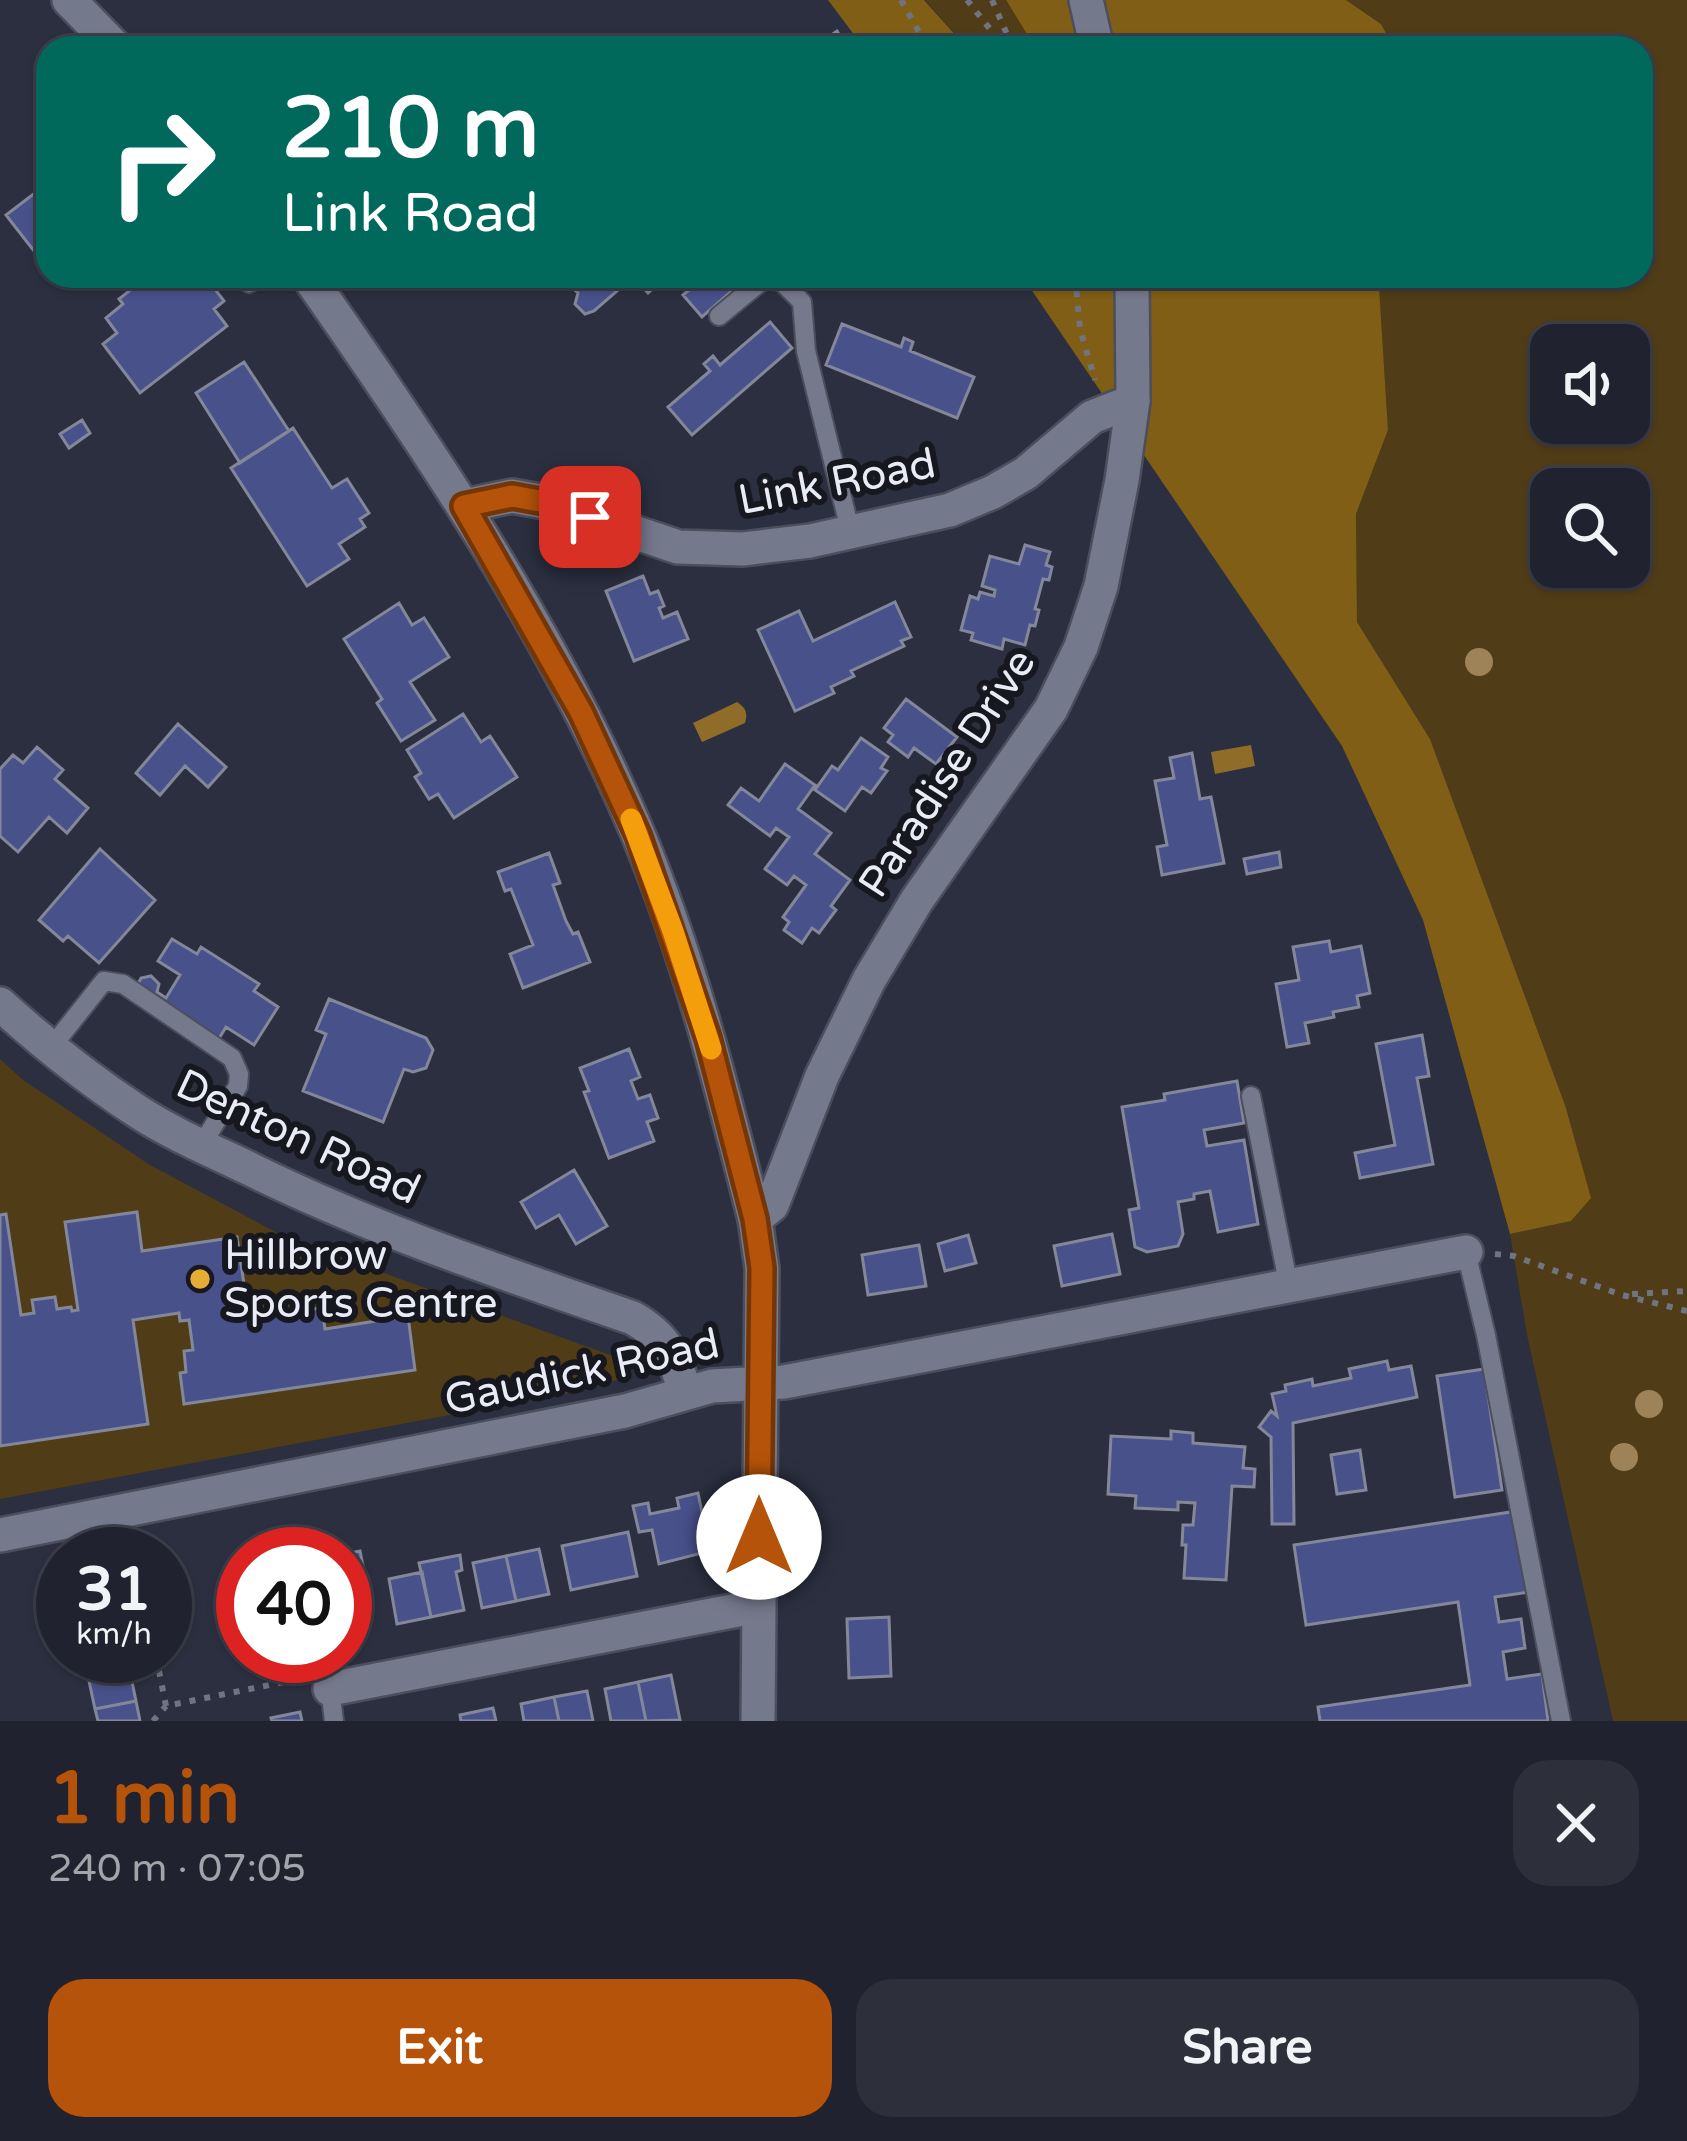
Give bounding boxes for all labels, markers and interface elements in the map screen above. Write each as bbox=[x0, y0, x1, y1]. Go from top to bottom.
text: 210 m bbox=[282, 79, 539, 180]
icon: right bbox=[84, 84, 240, 240]
text: Link Road bbox=[282, 181, 539, 246]
map controls bbox=[1530, 324, 1650, 588]
button: sound bbox=[1530, 324, 1650, 444]
street label: Link Road bbox=[734, 438, 940, 526]
pin bbox=[539, 466, 641, 568]
button: search bbox=[1530, 468, 1650, 588]
icon: arrive bbox=[557, 484, 623, 550]
street label: Paradise Drive bbox=[848, 639, 1046, 907]
street label: Denton Road bbox=[168, 1058, 428, 1216]
place label: Hillbrow Sports Centre bbox=[224, 1230, 497, 1329]
marker: Hillbrow Sports Centre bbox=[187, 1266, 213, 1292]
street label: Gaudick Road bbox=[440, 1318, 724, 1426]
position arrow bbox=[696, 1474, 822, 1600]
speed limit sign: 40 bbox=[216, 1527, 372, 1683]
text: 31 bbox=[76, 1554, 152, 1626]
text: km/h bbox=[76, 1616, 152, 1653]
text: 1 min bbox=[48, 1756, 240, 1843]
button: close bbox=[1513, 1760, 1639, 1886]
text: 240 m · 07:05 bbox=[48, 1845, 306, 1892]
button: Exit bbox=[48, 1979, 832, 2117]
button: Share bbox=[856, 1979, 1639, 2117]

